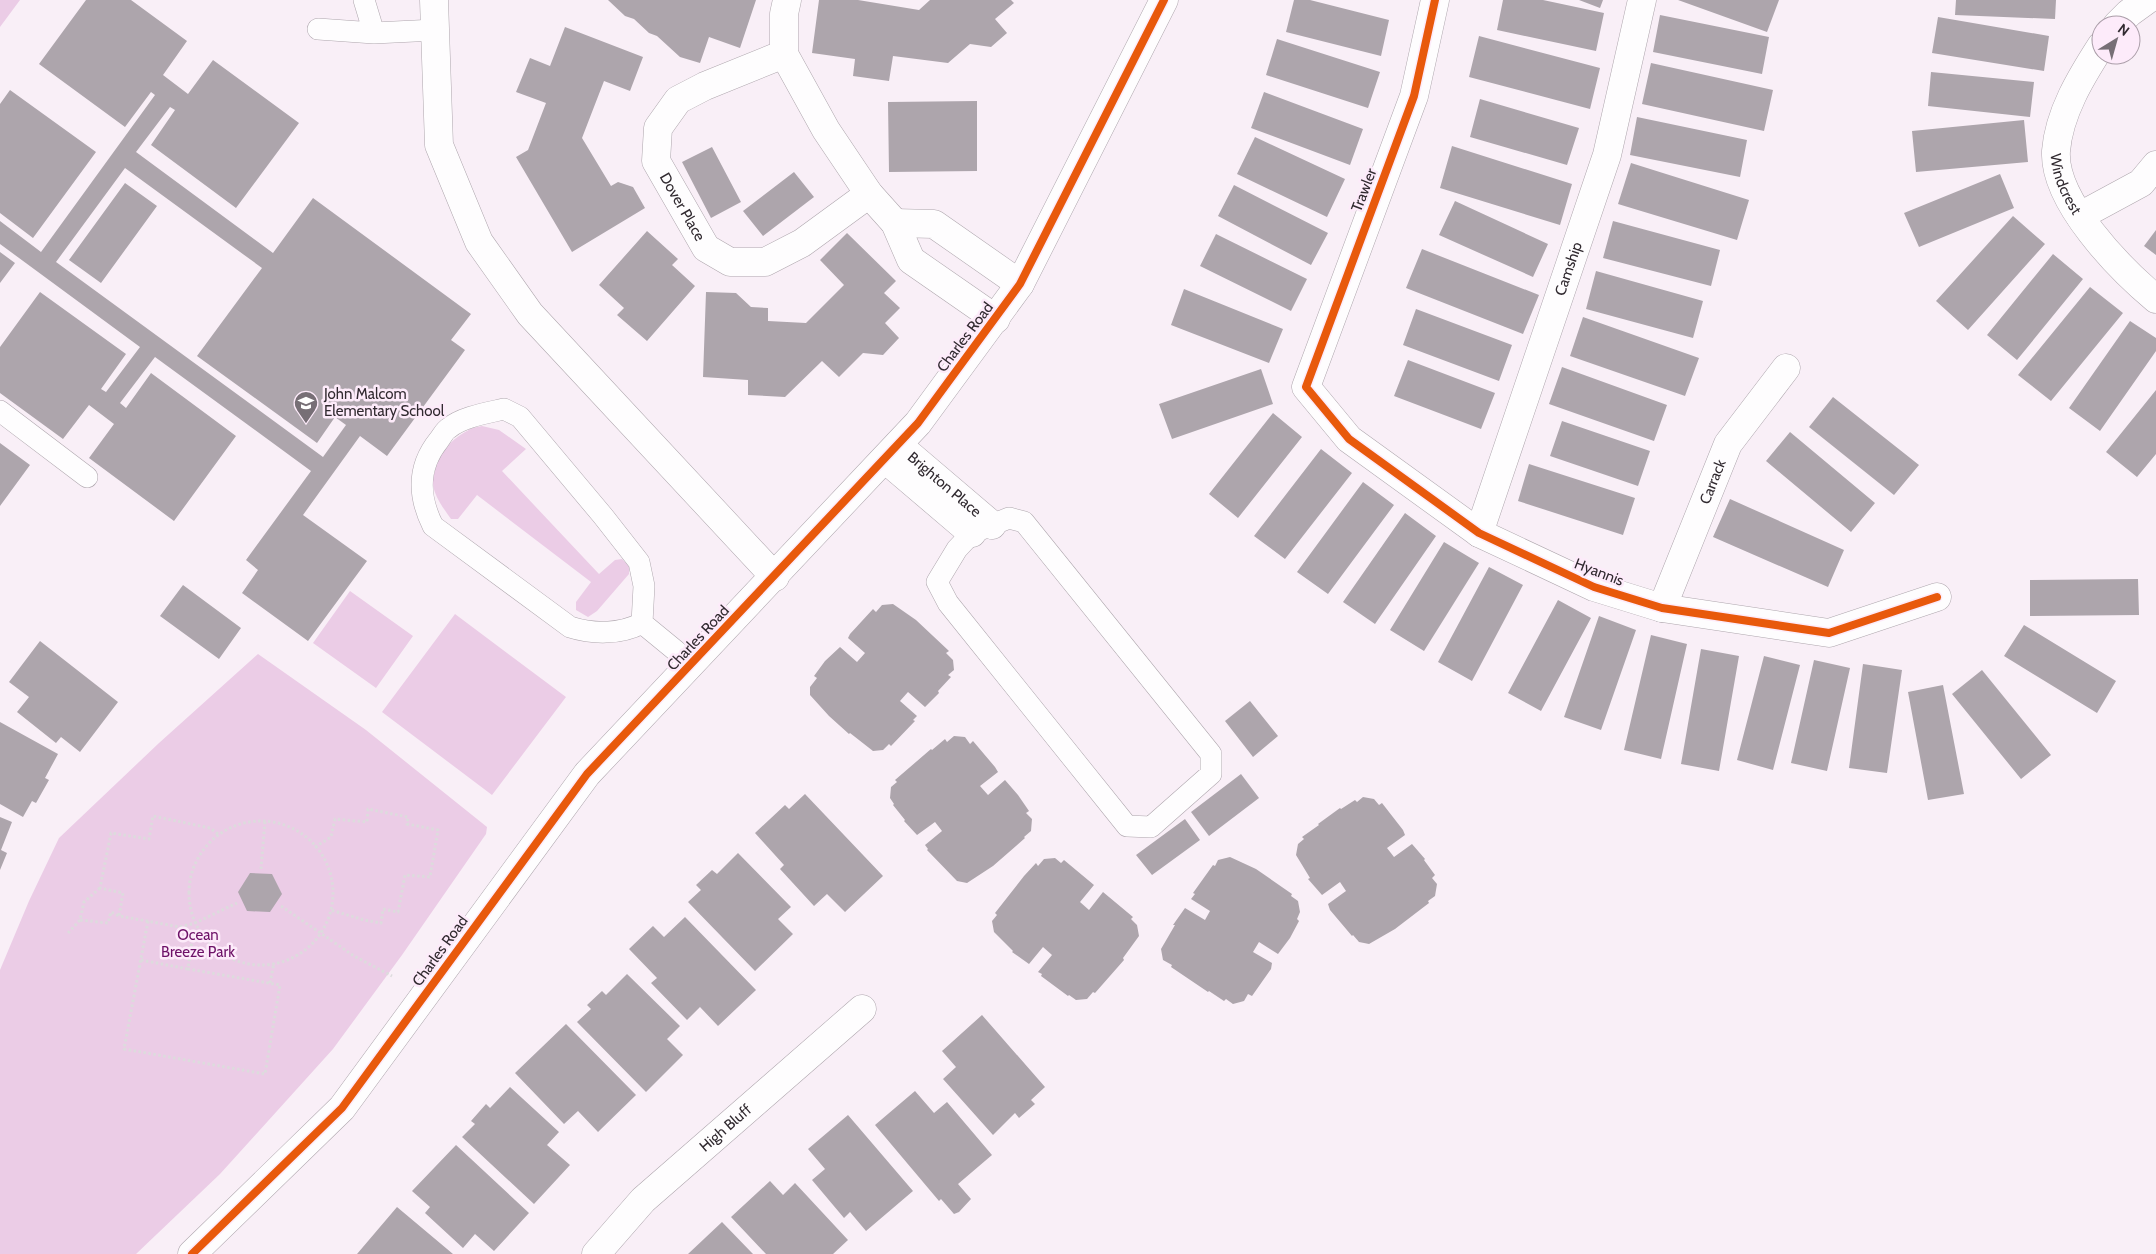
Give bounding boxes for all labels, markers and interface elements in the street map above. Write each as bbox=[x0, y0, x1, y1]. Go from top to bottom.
north arrow bbox=[2091, 15, 2141, 65]
text: N bbox=[2114, 19, 2133, 40]
street label: Windcrest bbox=[2047, 153, 2085, 218]
street label: Trawler bbox=[1348, 165, 1381, 214]
street label: Dover Place bbox=[656, 170, 709, 244]
street label: Camship bbox=[1551, 240, 1586, 298]
street label: Charles Road bbox=[933, 299, 997, 375]
place label: John Malcom Elementary School bbox=[323, 385, 445, 420]
school or university icon: John Malcom Elementary School bbox=[293, 390, 319, 424]
street label: Brighton Place bbox=[904, 448, 985, 521]
street label: Carrack bbox=[1696, 457, 1730, 507]
street label: Hyannis bbox=[1572, 554, 1626, 590]
street label: Charles Road bbox=[663, 602, 733, 674]
street label: Charles Road bbox=[408, 912, 472, 990]
park label: Ocean Breeze Park bbox=[161, 926, 235, 961]
street label: High Bluff bbox=[696, 1101, 755, 1156]

